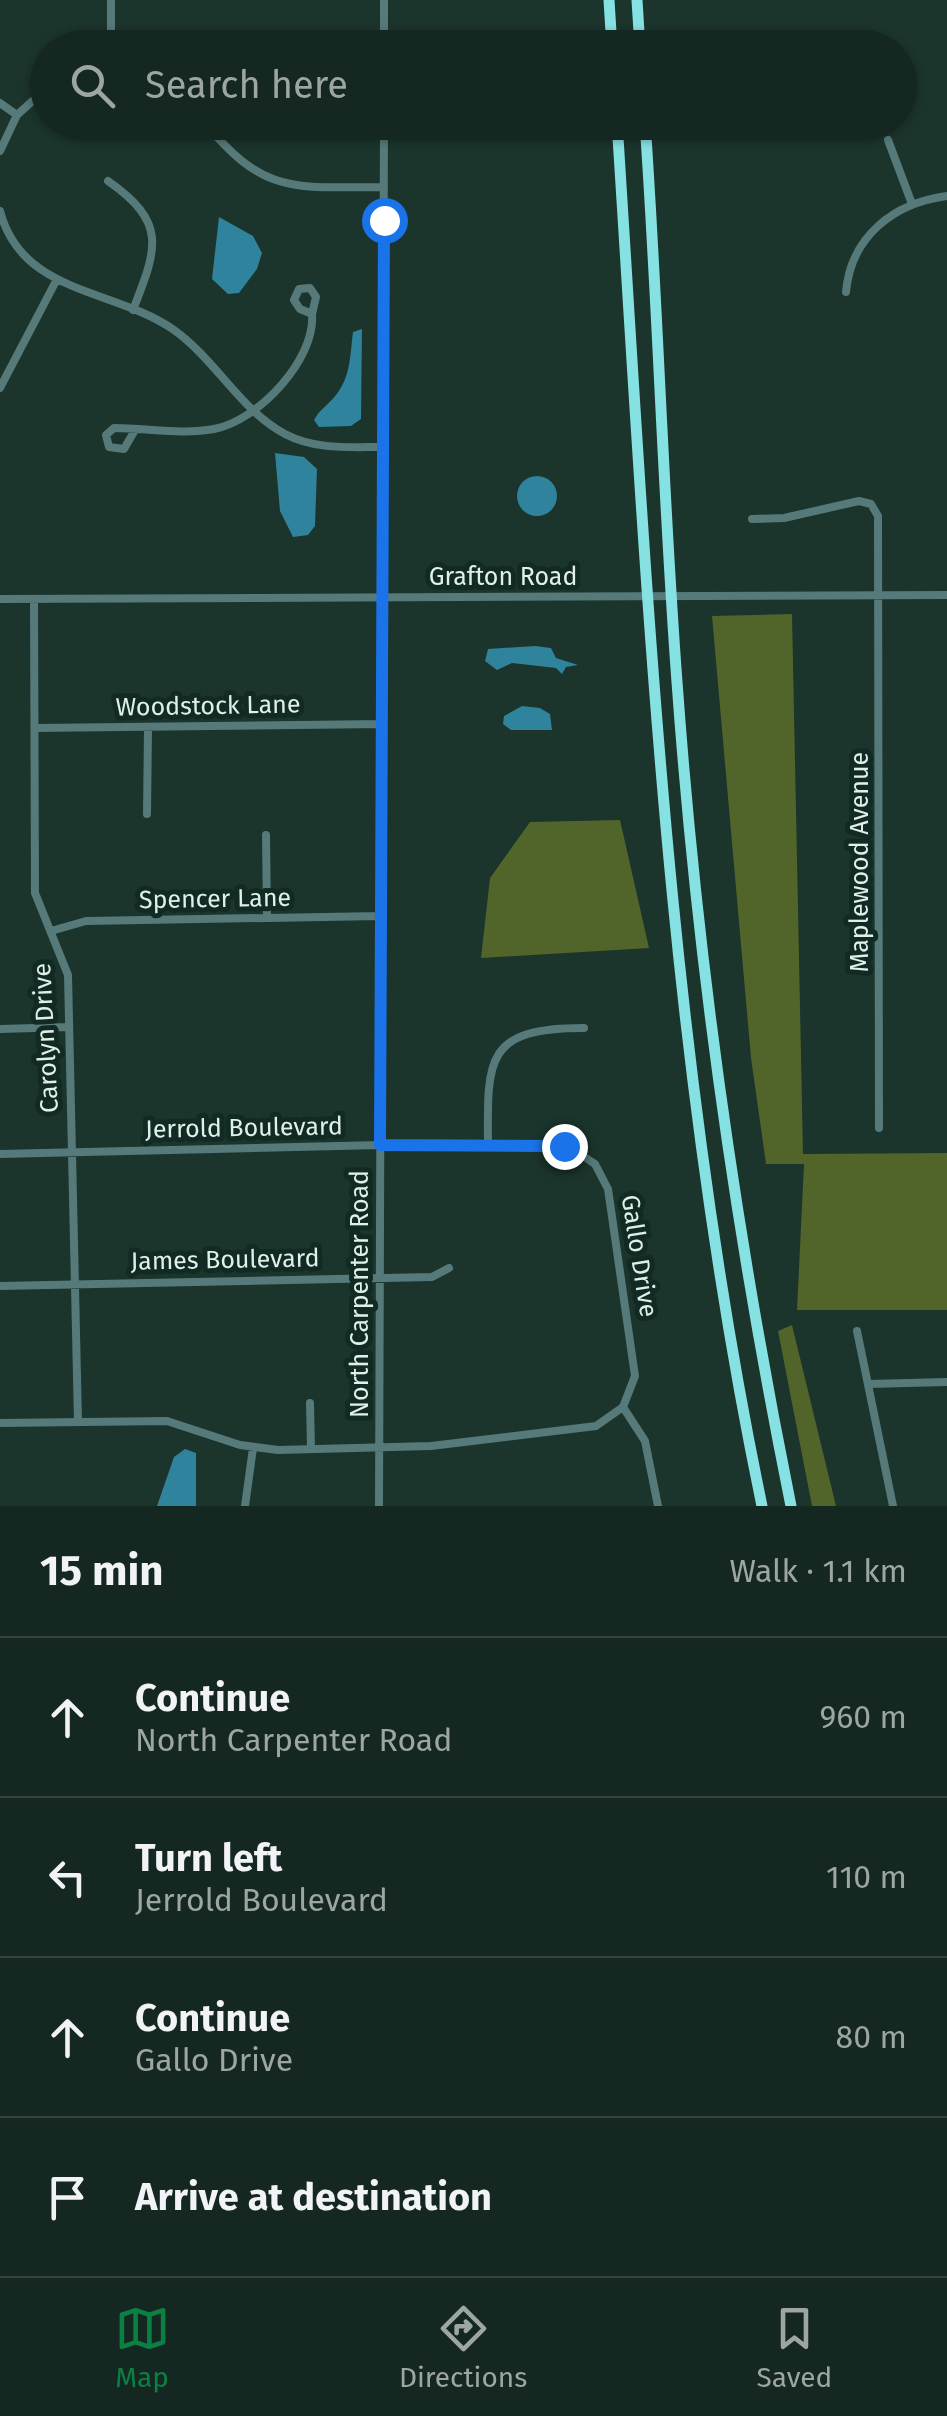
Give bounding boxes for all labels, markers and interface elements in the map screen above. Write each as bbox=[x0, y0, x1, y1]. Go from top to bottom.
search box bbox=[30, 30, 917, 140]
icon: search bbox=[65, 58, 120, 113]
text: Search here bbox=[145, 62, 348, 108]
route start bbox=[362, 198, 408, 244]
street label: Grafton Road bbox=[429, 562, 577, 592]
street label: Woodstock Lane bbox=[115, 689, 301, 723]
street label: Maplewood Avenue bbox=[845, 752, 875, 972]
street label: Spencer Lane bbox=[139, 883, 291, 915]
street label: Carolyn Drive bbox=[27, 962, 65, 1114]
street label: Jerrold Boulevard bbox=[145, 1111, 343, 1145]
route end bbox=[542, 1124, 588, 1170]
street label: North Carpenter Road bbox=[345, 1170, 375, 1418]
street label: Gallo Drive bbox=[615, 1193, 663, 1319]
street label: James Boulevard bbox=[130, 1243, 320, 1277]
text: 15 min bbox=[40, 1546, 164, 1596]
text: Walk · 1.1 km bbox=[730, 1552, 907, 1590]
text: Continue bbox=[135, 1675, 290, 1721]
icon: ahead bbox=[40, 1690, 95, 1745]
text: 960 m bbox=[819, 1698, 907, 1736]
text: North Carpenter Road bbox=[135, 1721, 452, 1759]
text: Turn left bbox=[135, 1835, 282, 1881]
icon: left bbox=[40, 1850, 95, 1905]
text: 110 m bbox=[826, 1858, 907, 1896]
text: Jerrold Boulevard bbox=[135, 1881, 388, 1919]
text: Continue bbox=[135, 1995, 290, 2041]
icon: ahead bbox=[40, 2010, 95, 2065]
text: 80 m bbox=[836, 2018, 907, 2056]
text: Gallo Drive bbox=[135, 2041, 293, 2079]
icon: arrive bbox=[40, 2170, 95, 2225]
text: Arrive at destination bbox=[135, 2174, 492, 2220]
tab: Map bbox=[115, 2301, 170, 2394]
tab: Directions bbox=[399, 2301, 527, 2394]
tab: Saved bbox=[757, 2301, 832, 2394]

